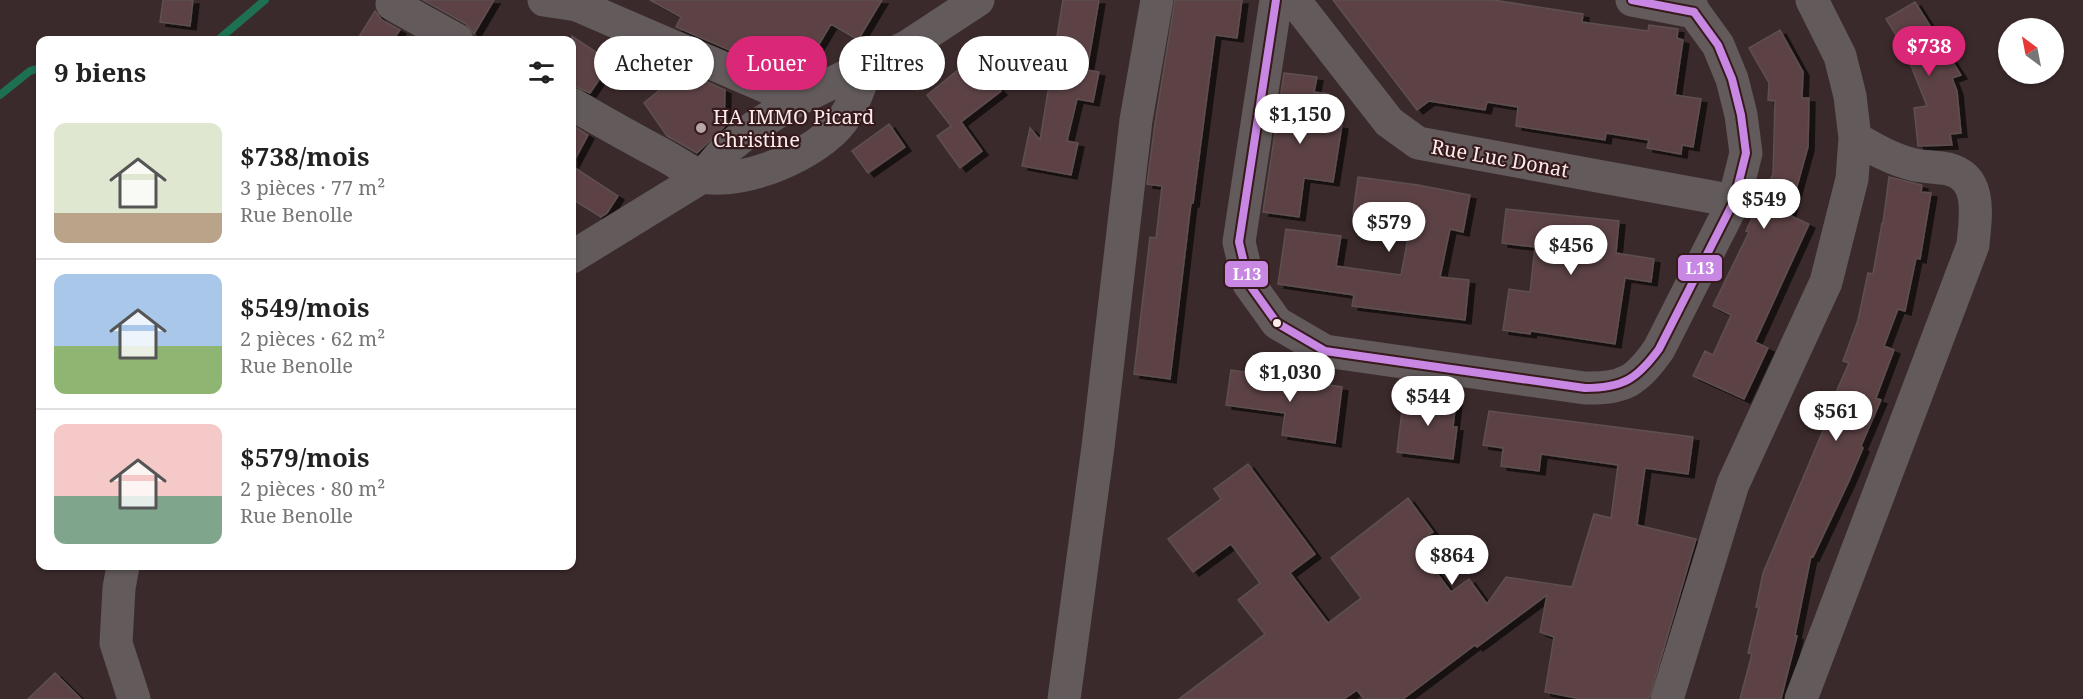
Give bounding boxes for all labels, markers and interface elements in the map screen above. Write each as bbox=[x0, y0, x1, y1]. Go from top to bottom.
north arrow bbox=[1998, 18, 2064, 84]
map controls bbox=[1998, 18, 2064, 84]
pin: $738 bbox=[1893, 26, 1965, 77]
text: $738 bbox=[1906, 32, 1952, 59]
chip: Acheter bbox=[594, 36, 714, 90]
chip: Louer bbox=[726, 36, 827, 90]
chip: Filtres bbox=[839, 36, 945, 90]
chip: Nouveau bbox=[957, 36, 1089, 90]
text: 9 biens bbox=[54, 54, 146, 90]
icon: filters bbox=[525, 56, 558, 89]
pin: $1,150 bbox=[1251, 94, 1349, 145]
text: $1,150 bbox=[1269, 100, 1331, 127]
place label: HA IMMO Picard Christine bbox=[713, 103, 874, 153]
marker: HA IMMO Picard Christine bbox=[694, 121, 708, 135]
street label: Rue Luc Donat bbox=[1429, 133, 1571, 183]
text: $738/mois bbox=[240, 138, 370, 174]
icon: home bbox=[102, 147, 174, 219]
text: 3 pièces · 77 m² bbox=[240, 174, 385, 201]
pin: $549 bbox=[1728, 179, 1800, 230]
text: $549 bbox=[1741, 185, 1787, 212]
text: Rue Benolle bbox=[240, 201, 353, 228]
pin: $579 bbox=[1353, 202, 1425, 253]
text: $579 bbox=[1366, 208, 1412, 235]
pin: $456 bbox=[1535, 225, 1607, 276]
text: $456 bbox=[1548, 231, 1594, 258]
line badge: L13 bbox=[1677, 254, 1723, 282]
text: L13 bbox=[1686, 257, 1714, 279]
line badge: L13 bbox=[1224, 260, 1269, 288]
text: L13 bbox=[1233, 263, 1261, 285]
text: $549/mois bbox=[240, 289, 370, 325]
icon: home bbox=[102, 298, 174, 370]
unlabelled marker bbox=[1271, 317, 1283, 329]
text: 2 pièces · 62 m² bbox=[240, 325, 385, 352]
text: Rue Benolle bbox=[240, 352, 353, 379]
pin: $1,030 bbox=[1241, 352, 1339, 403]
text: $1,030 bbox=[1259, 358, 1321, 385]
pin: $544 bbox=[1392, 376, 1464, 427]
text: $544 bbox=[1405, 382, 1451, 409]
pin: $561 bbox=[1800, 391, 1872, 442]
text: $561 bbox=[1813, 397, 1859, 424]
text: $579/mois bbox=[240, 439, 370, 475]
icon: home bbox=[102, 448, 174, 520]
text: 2 pièces · 80 m² bbox=[240, 475, 385, 502]
text: Rue Benolle bbox=[240, 502, 353, 529]
pin: $864 bbox=[1416, 535, 1488, 586]
text: $864 bbox=[1429, 541, 1475, 568]

